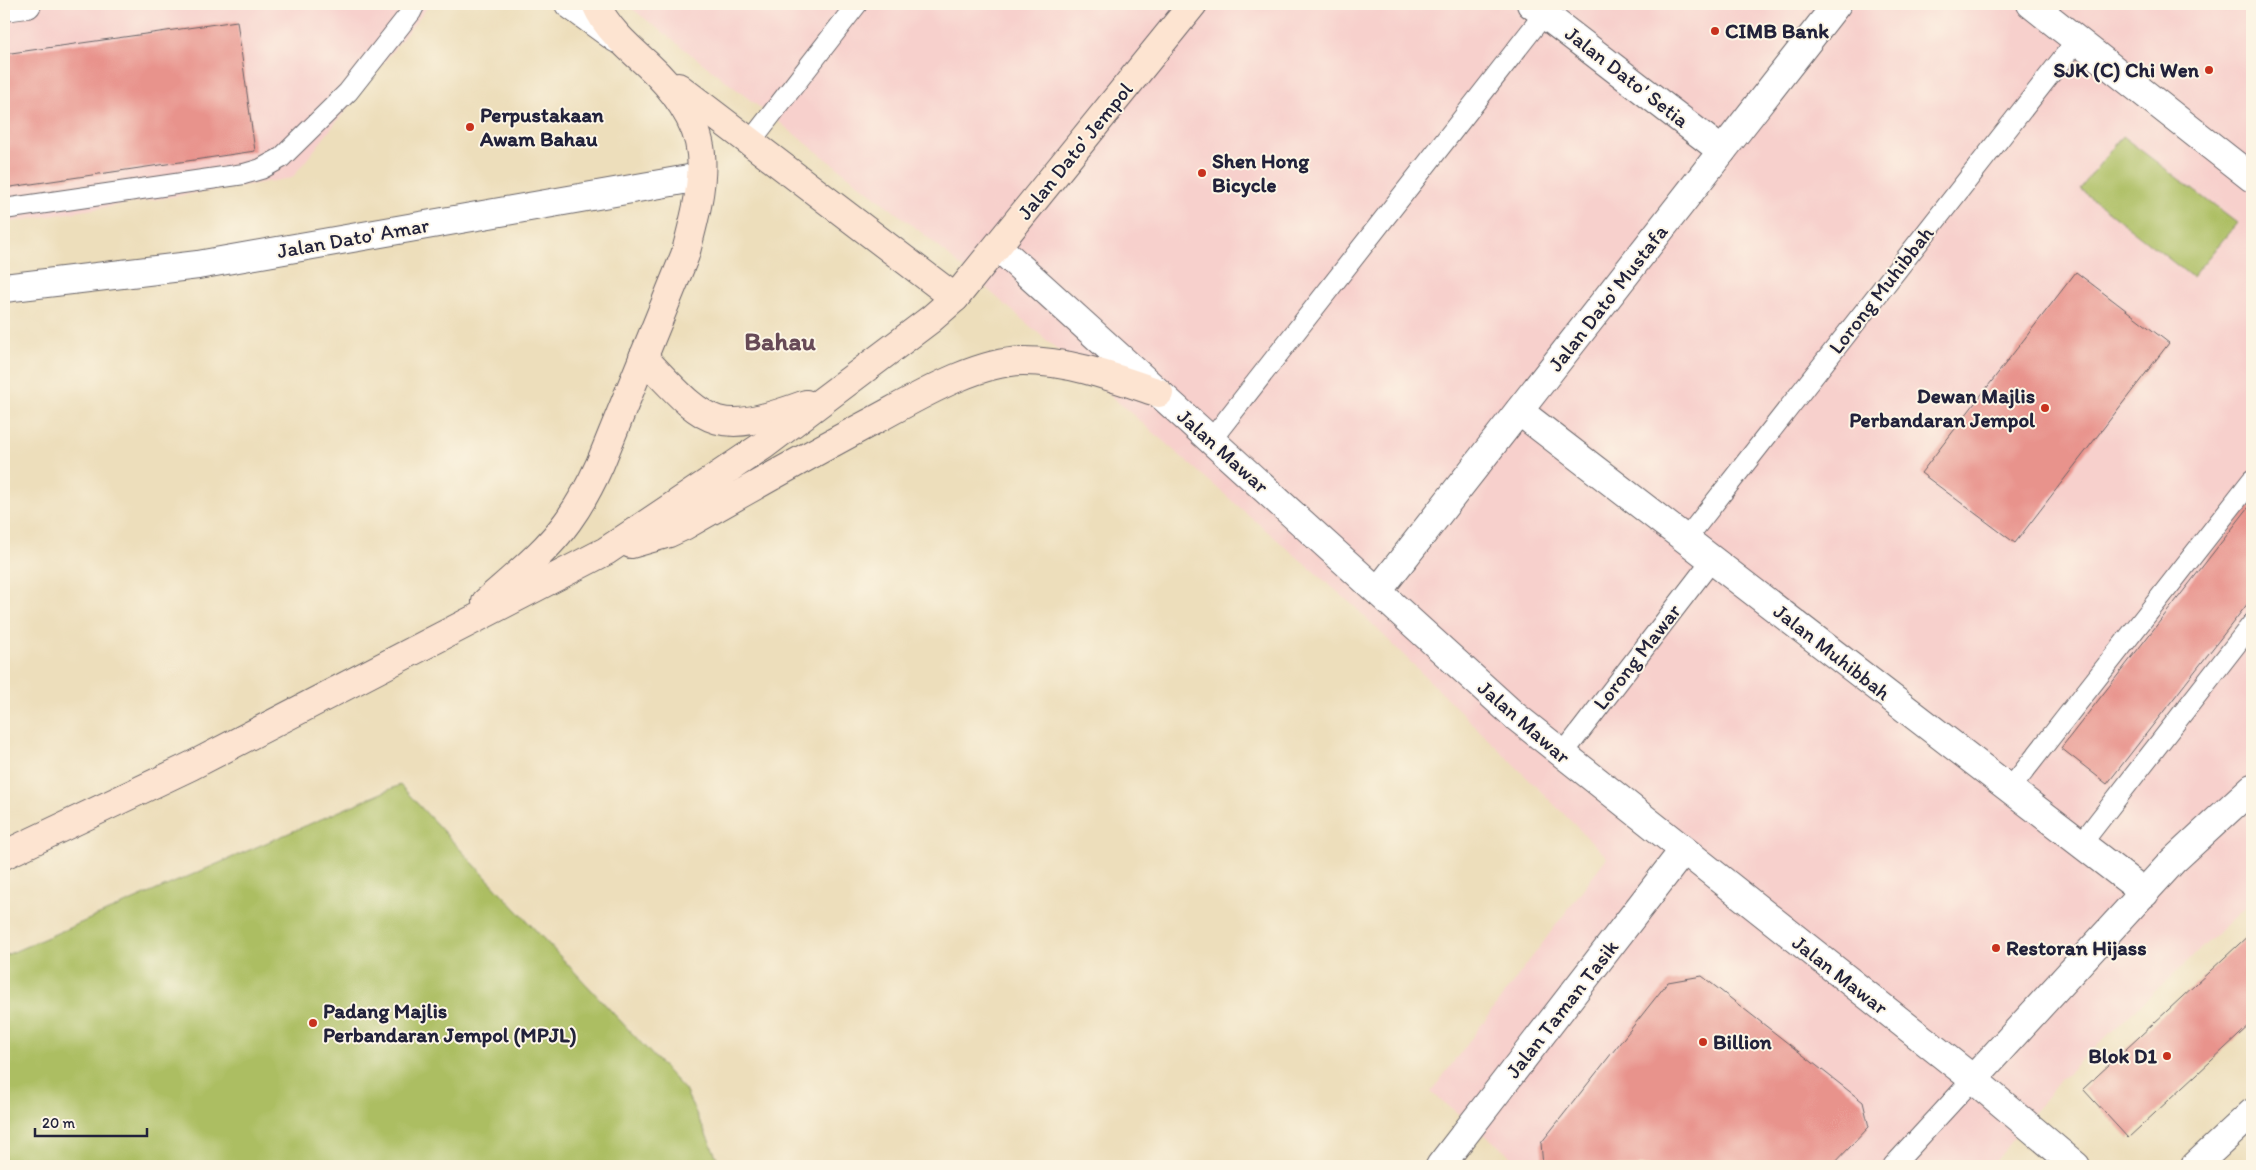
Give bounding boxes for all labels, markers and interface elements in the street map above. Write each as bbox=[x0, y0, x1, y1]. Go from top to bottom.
place label: CIMB Bank bbox=[1725, 18, 1829, 43]
street label: Jalan Dato' Setia bbox=[1560, 20, 1694, 133]
marker: CIMB Bank bbox=[1709, 25, 1721, 37]
place label: SJK (C) Chi Wen bbox=[2053, 57, 2200, 83]
marker: SJK (C) Chi Wen bbox=[2203, 64, 2215, 76]
street label: Jalan Dato' Jempol bbox=[1012, 77, 1138, 224]
place label: Perpustakaan Awam Bahau bbox=[479, 102, 604, 151]
marker: Perpustakaan Awam Bahau bbox=[464, 121, 476, 133]
place label: Shen Hong Bicycle bbox=[1212, 148, 1310, 198]
marker: Shen Hong Bicycle bbox=[1196, 167, 1208, 179]
street label: Jalan Dato' Amar bbox=[275, 212, 431, 263]
street label: Jalan Dato' Mustafa bbox=[1543, 219, 1673, 376]
street label: Lorong Muhibbah bbox=[1823, 220, 1939, 359]
district label: Bahau bbox=[744, 325, 816, 357]
place label: Dewan Majlis Perbandaran Jempol bbox=[1849, 383, 2036, 433]
marker: Dewan Majlis Perbandaran Jempol bbox=[2039, 402, 2051, 414]
street label: Jalan Mawar bbox=[1172, 403, 1275, 499]
street label: Jalan Muhibbah bbox=[1769, 598, 1896, 705]
street label: Lorong Mawar bbox=[1588, 599, 1686, 715]
street label: Jalan Mawar bbox=[1473, 675, 1576, 769]
street label: Jalan Mawar bbox=[1788, 930, 1894, 1020]
street label: Jalan Taman Tasik bbox=[1500, 935, 1623, 1083]
place label: Restoran Hijass bbox=[2006, 935, 2147, 961]
marker: Restoran Hijass bbox=[1990, 942, 2002, 954]
place label: Padang Majlis Perbandaran Jempol (MPJL) bbox=[323, 998, 577, 1048]
marker: Padang Majlis Perbandaran Jempol (MPJL) bbox=[307, 1017, 319, 1029]
place label: Billion bbox=[1713, 1029, 1772, 1054]
marker: Billion bbox=[1697, 1036, 1709, 1048]
place label: Blok D1 bbox=[2088, 1043, 2157, 1068]
marker: Blok D1 bbox=[2161, 1050, 2173, 1062]
scale bar bbox=[35, 1105, 148, 1137]
text: 20 m bbox=[42, 1114, 76, 1132]

